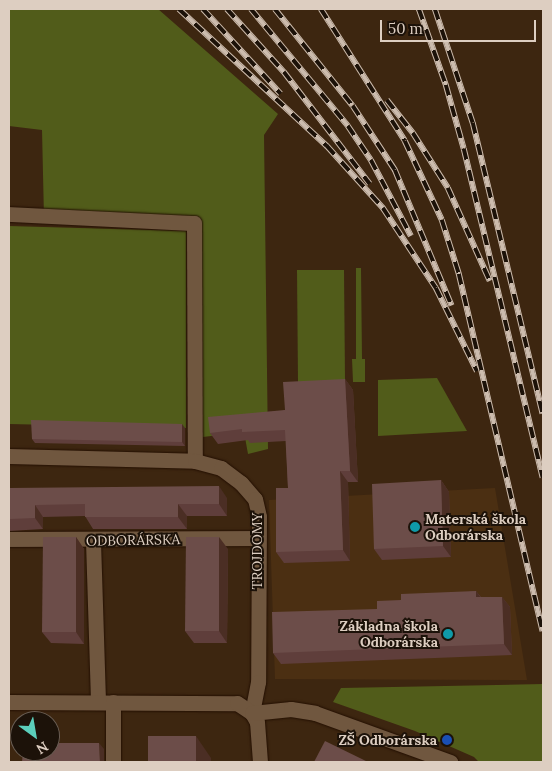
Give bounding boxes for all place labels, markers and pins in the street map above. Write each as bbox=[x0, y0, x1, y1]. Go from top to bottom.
place label: Materská škola Odborárska bbox=[425, 511, 526, 544]
marker: Materská škola Odborárska bbox=[409, 521, 421, 533]
place label: Základna škola Odborárska bbox=[340, 618, 438, 650]
marker: Základna škola Odborárska bbox=[442, 628, 454, 640]
place label: ZŠ Odborárska bbox=[338, 732, 437, 748]
marker: ZŠ Odborárska bbox=[441, 734, 453, 746]

